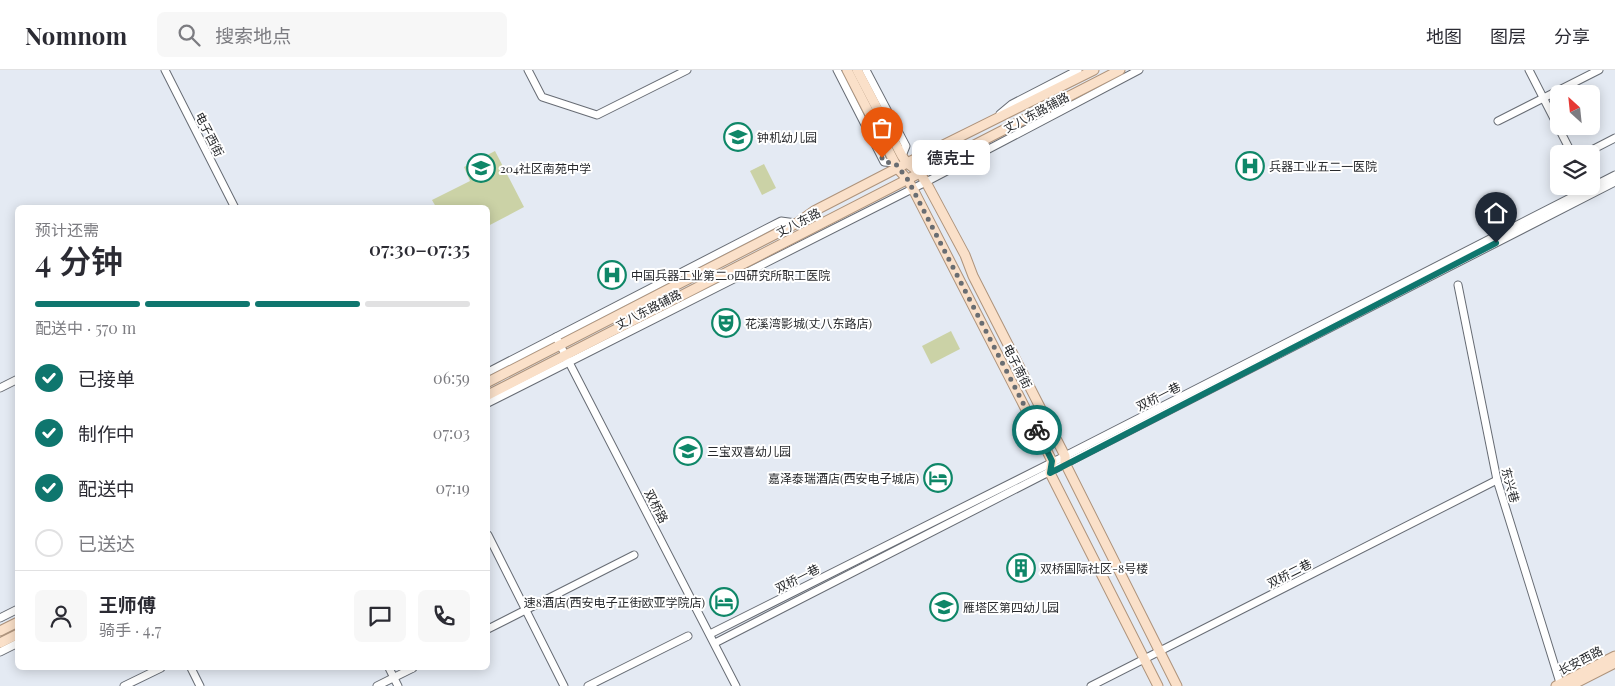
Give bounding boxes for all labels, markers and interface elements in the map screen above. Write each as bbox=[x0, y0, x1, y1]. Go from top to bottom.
search box bbox=[157, 12, 507, 57]
text: Nomnom bbox=[25, 19, 127, 51]
icon: search bbox=[175, 21, 203, 49]
text: 搜索地点 bbox=[215, 22, 291, 48]
text: 地图 bbox=[1426, 24, 1462, 48]
text: 图层 bbox=[1490, 24, 1526, 48]
text: 分享 bbox=[1554, 24, 1590, 48]
north arrow bbox=[1550, 85, 1600, 135]
map controls bbox=[1550, 85, 1600, 195]
street label: 丈八东路辅路 bbox=[1000, 88, 1072, 136]
pin bbox=[861, 107, 903, 158]
street label: 电子西街 bbox=[192, 109, 228, 159]
icon: bag bbox=[868, 114, 896, 142]
school or university icon: 钟机幼儿园 bbox=[723, 122, 753, 152]
place label: 钟机幼儿园 bbox=[757, 129, 817, 145]
callout: 德克士 bbox=[912, 140, 990, 176]
button: layers bbox=[1550, 145, 1600, 195]
text: 德克士 bbox=[927, 147, 975, 168]
hospital icon: 兵器工业五二一医院 bbox=[1235, 151, 1265, 181]
school or university icon: 204社区南苑中学 bbox=[466, 153, 496, 183]
place label: 兵器工业五二一医院 bbox=[1269, 158, 1377, 174]
place label: 204社区南苑中学 bbox=[500, 160, 591, 176]
pin bbox=[1475, 192, 1517, 243]
icon: home bbox=[1482, 199, 1510, 227]
street label: 丈八东路 bbox=[773, 204, 823, 240]
text: 预计还需 bbox=[35, 219, 99, 240]
text: 07:30–07:35 bbox=[369, 235, 470, 261]
text: 4 分钟 bbox=[35, 238, 123, 281]
hospital icon: 中国兵器工业第二0四研究所职工医院 bbox=[597, 260, 627, 290]
place label: 中国兵器工业第二0四研究所职工医院 bbox=[631, 267, 830, 283]
street label: 丈八东路辅路 bbox=[612, 286, 684, 332]
theatre icon: 花溪湾影城(丈八东路店) bbox=[711, 308, 741, 338]
place label: 花溪湾影城(丈八东路店) bbox=[745, 315, 872, 331]
text: 配送中 · 570 m bbox=[35, 317, 136, 338]
street label: 电子南街 bbox=[1000, 341, 1036, 391]
icon: check bbox=[35, 364, 63, 392]
text: 已接单 bbox=[78, 365, 135, 391]
text: 06:59 bbox=[433, 367, 470, 388]
street label: 双桥一巷 bbox=[1133, 378, 1183, 414]
courier bbox=[1012, 405, 1062, 455]
icon: bike bbox=[1023, 416, 1051, 444]
icon: check bbox=[35, 419, 63, 447]
text: 制作中 bbox=[78, 420, 135, 446]
text: 07:03 bbox=[433, 422, 470, 443]
school or university icon: 三宝双喜幼儿园 bbox=[673, 436, 703, 466]
place label: 三宝双喜幼儿园 bbox=[707, 443, 791, 459]
hotel icon: 嘉泽泰瑞酒店(西安电子城店) bbox=[923, 463, 953, 493]
street label: 东兴巷 bbox=[1499, 466, 1523, 504]
place label: 嘉泽泰瑞酒店(西安电子城店) bbox=[768, 470, 919, 486]
icon: check bbox=[35, 474, 63, 502]
text: 配送中 bbox=[78, 475, 135, 501]
text: 07:19 bbox=[436, 477, 470, 498]
street label: 双桥路 bbox=[642, 486, 672, 526]
text: 已送达 bbox=[78, 530, 135, 556]
building icon: 双桥国际社区-8号楼 bbox=[1006, 553, 1036, 583]
street label: 双桥二巷 bbox=[1264, 555, 1314, 591]
street label: 双桥一巷 bbox=[772, 560, 822, 596]
place label: 双桥国际社区-8号楼 bbox=[1040, 560, 1148, 576]
hotel icon: 速8酒店(西安电子正街欧亚学院店) bbox=[709, 587, 739, 617]
button: person bbox=[35, 590, 87, 642]
button: chat bbox=[354, 590, 406, 642]
button: phone bbox=[418, 590, 470, 642]
text: 王师傅 bbox=[99, 591, 156, 617]
school or university icon: 雁塔区第四幼儿园 bbox=[929, 592, 959, 622]
place label: 速8酒店(西安电子正街欧亚学院店) bbox=[524, 594, 705, 610]
place label: 雁塔区第四幼儿园 bbox=[963, 599, 1059, 615]
text: 骑手 · 4.7 bbox=[99, 619, 161, 640]
street label: 长安西路 bbox=[1555, 642, 1605, 678]

